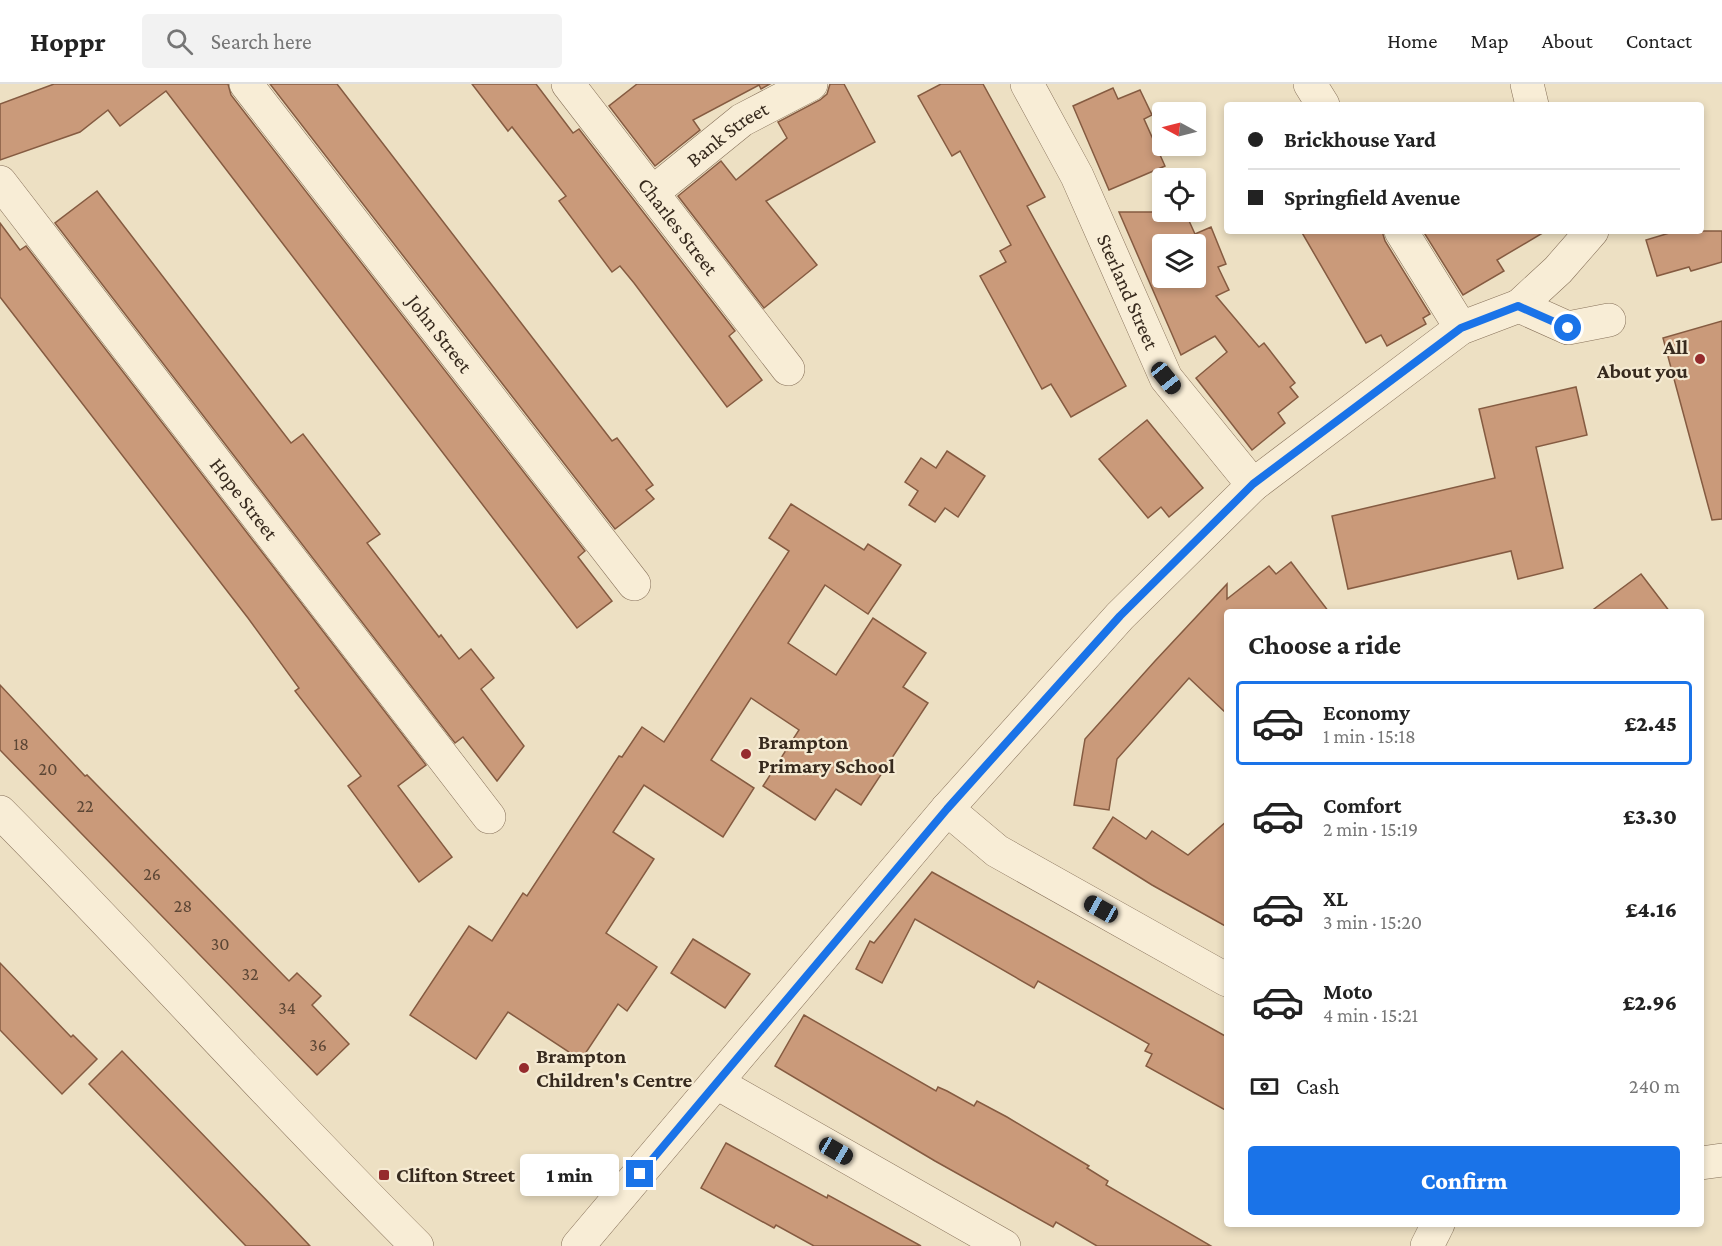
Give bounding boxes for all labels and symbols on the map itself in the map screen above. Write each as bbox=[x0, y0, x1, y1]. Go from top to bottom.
street label: Bank Street bbox=[682, 96, 773, 172]
north arrow bbox=[1152, 102, 1206, 156]
street label: Charles Street bbox=[633, 173, 724, 281]
street label: Sterland Street bbox=[1092, 230, 1164, 354]
street label: John Street bbox=[401, 288, 478, 378]
route start bbox=[1554, 314, 1581, 341]
place label: All About you bbox=[1596, 335, 1688, 383]
marker: All About you bbox=[1693, 352, 1707, 366]
car bbox=[1148, 358, 1184, 398]
street label: Hope Street bbox=[205, 453, 284, 546]
place label: Brampton Primary School bbox=[758, 730, 895, 778]
house number: 18 bbox=[13, 734, 29, 754]
marker: Brampton Primary School bbox=[739, 747, 753, 761]
house number: 20 bbox=[39, 759, 57, 779]
house number: 22 bbox=[76, 796, 94, 816]
house number: 26 bbox=[143, 864, 161, 884]
car bbox=[1081, 892, 1121, 926]
house number: 28 bbox=[174, 896, 192, 916]
house number: 30 bbox=[211, 934, 229, 954]
house number: 32 bbox=[241, 964, 259, 984]
house number: 34 bbox=[278, 998, 296, 1018]
house number: 36 bbox=[309, 1035, 327, 1055]
place label: Brampton Children's Centre bbox=[536, 1044, 693, 1092]
marker: Brampton Children's Centre bbox=[517, 1061, 531, 1075]
car bbox=[816, 1134, 856, 1168]
callout: 1 min bbox=[520, 1153, 619, 1195]
route end bbox=[626, 1160, 653, 1187]
place label: Clifton Street bbox=[396, 1163, 516, 1187]
marker: Clifton Street bbox=[377, 1168, 391, 1182]

